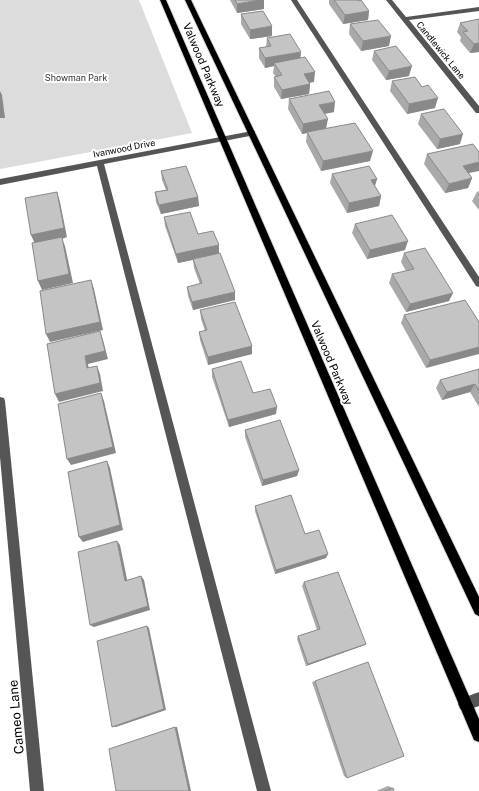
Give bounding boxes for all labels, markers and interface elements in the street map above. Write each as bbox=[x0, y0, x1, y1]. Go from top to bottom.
street label: Candlewick Lane bbox=[414, 19, 468, 81]
street label: Valwood Parkway bbox=[181, 21, 227, 109]
park label: Showman Park bbox=[45, 72, 107, 83]
street label: Ivanwood Drive bbox=[92, 137, 156, 159]
street label: Valwood Parkway bbox=[309, 319, 355, 407]
street label: Cameo Lane bbox=[5, 679, 27, 755]

